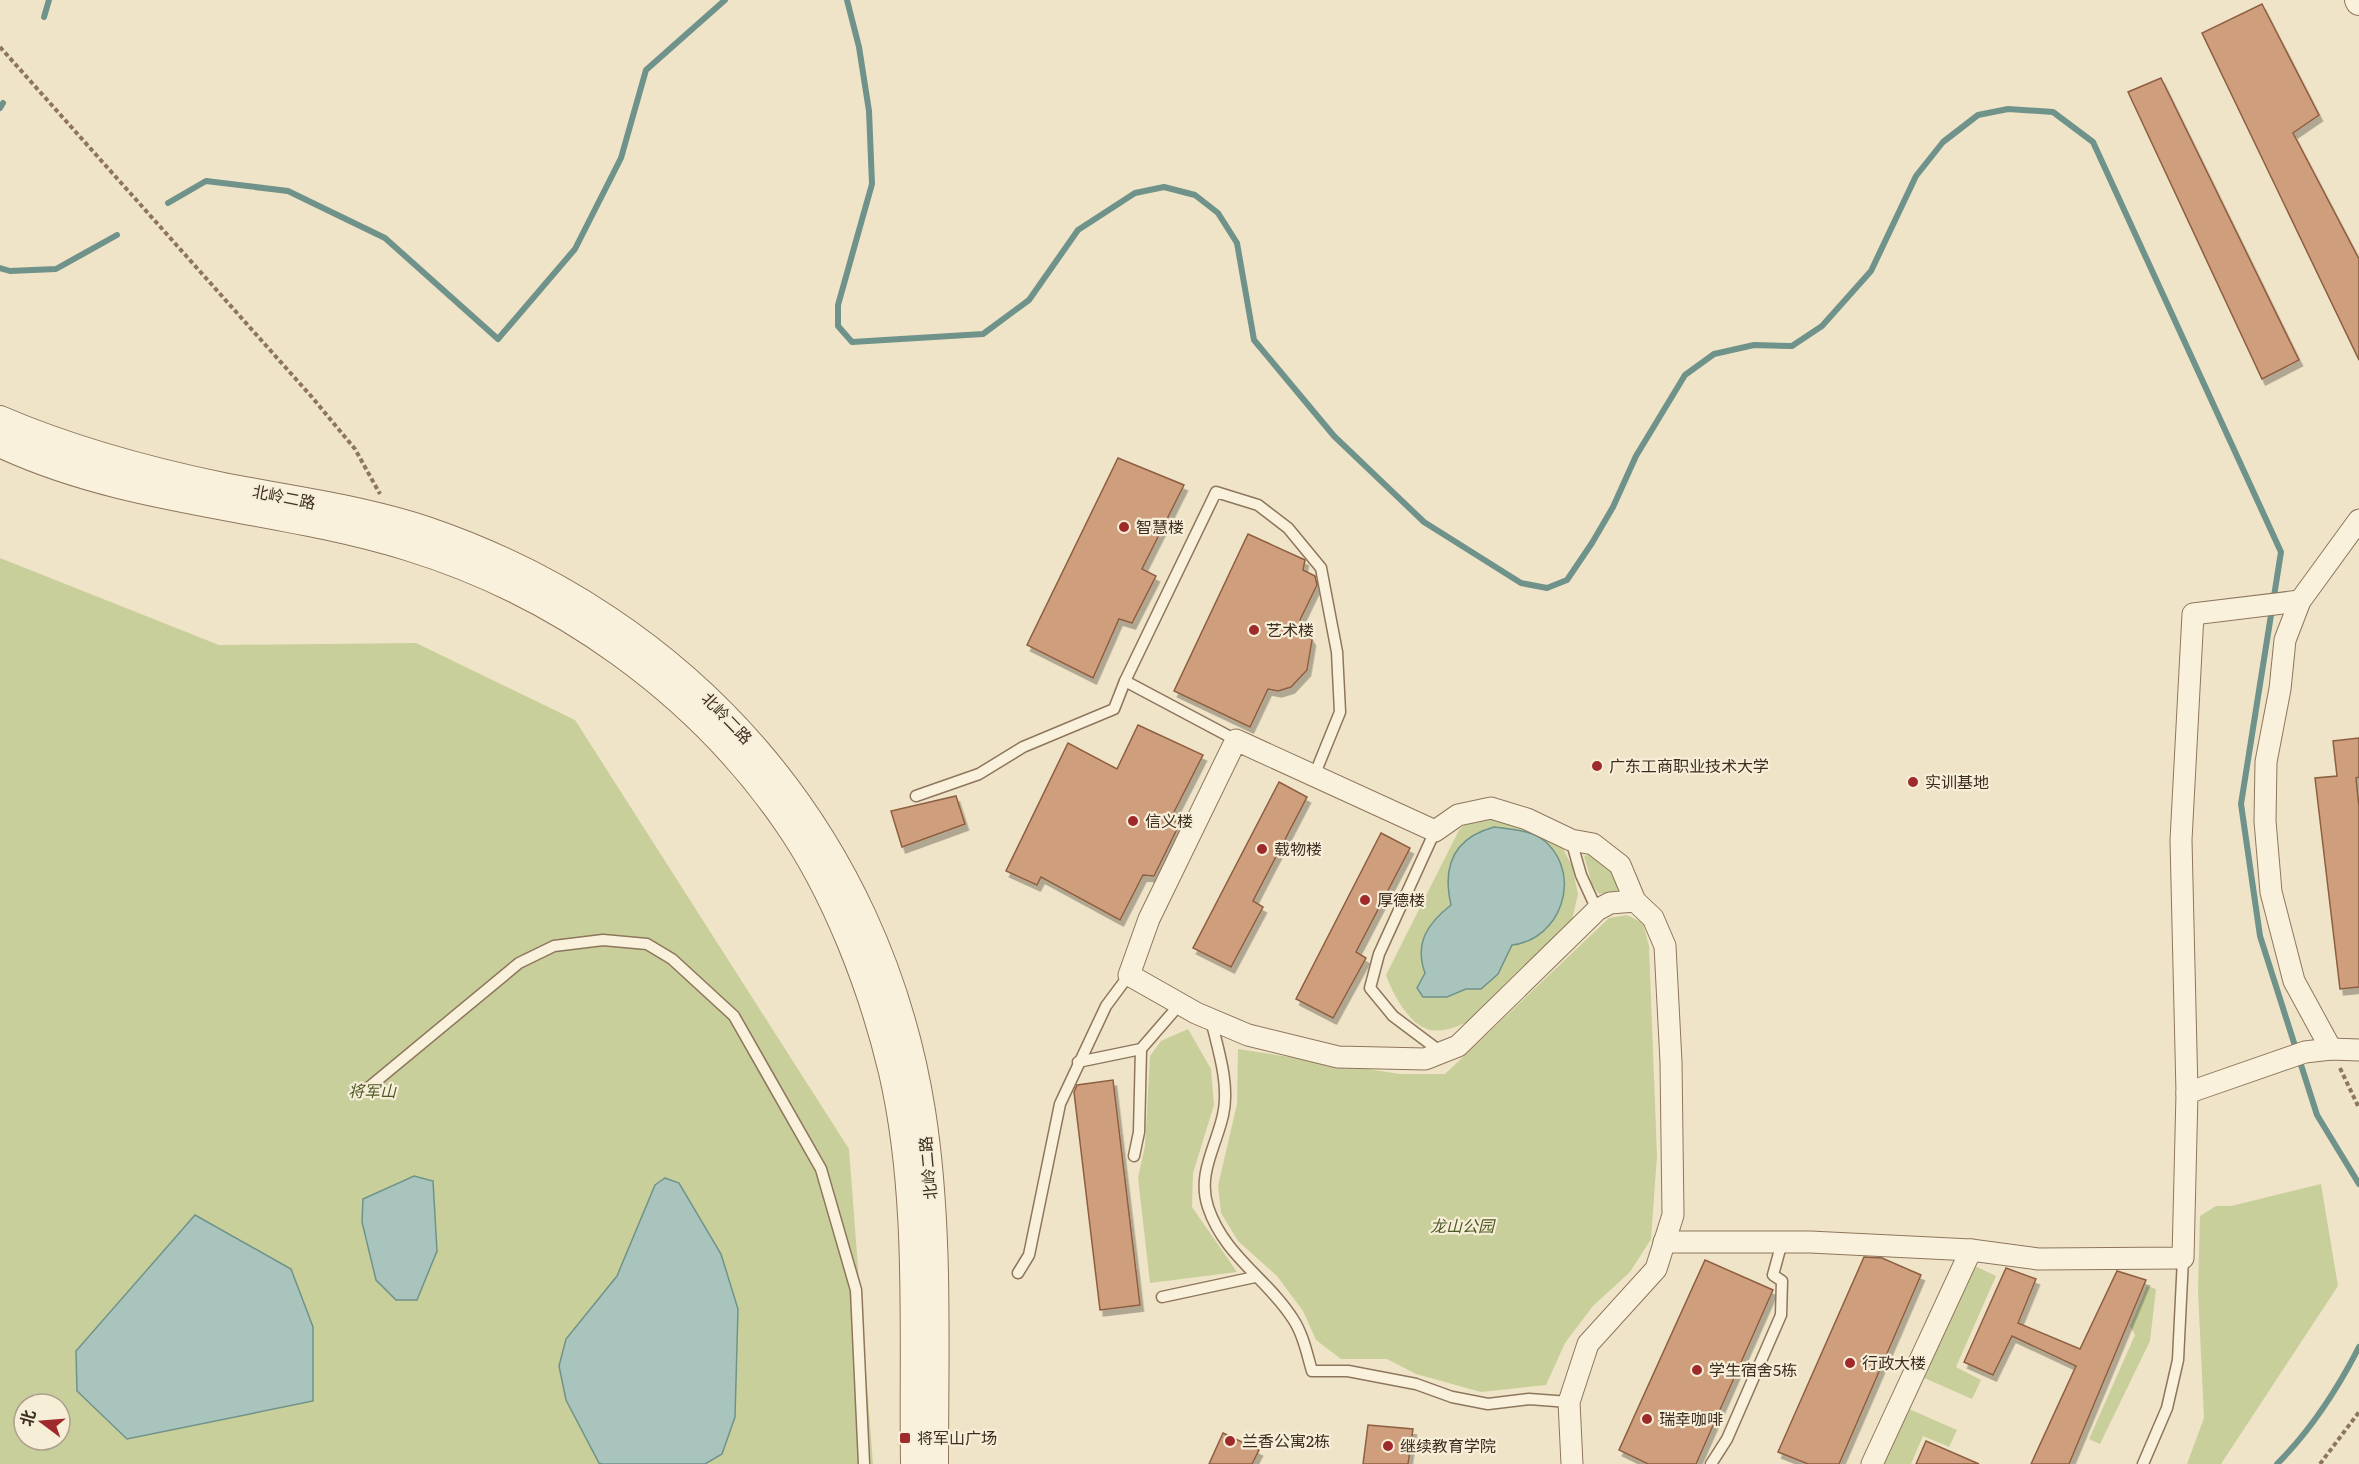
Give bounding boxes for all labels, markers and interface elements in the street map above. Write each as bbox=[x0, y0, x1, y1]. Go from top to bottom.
street label: 北岭二路 bbox=[250, 478, 318, 514]
place label: 智慧楼 bbox=[1136, 514, 1184, 538]
marker: 智慧楼 bbox=[1117, 520, 1131, 534]
place label: 艺术楼 bbox=[1266, 617, 1314, 641]
marker: 艺术楼 bbox=[1247, 623, 1261, 637]
street label: 北岭二路 bbox=[697, 686, 759, 749]
place label: 广东工商职业技术大学 bbox=[1609, 753, 1769, 777]
marker: 广东工商职业技术大学 bbox=[1590, 759, 1604, 773]
place label: 实训基地 bbox=[1925, 769, 1989, 793]
marker: 实训基地 bbox=[1906, 775, 1920, 789]
place label: 信义楼 bbox=[1145, 808, 1193, 832]
marker: 信义楼 bbox=[1126, 814, 1140, 828]
place label: 载物楼 bbox=[1274, 836, 1322, 860]
marker: 载物楼 bbox=[1255, 842, 1269, 856]
place label: 厚德楼 bbox=[1377, 887, 1425, 911]
marker: 厚德楼 bbox=[1358, 893, 1372, 907]
park label: 将军山 bbox=[348, 1078, 397, 1102]
street label: 北岭二路 bbox=[912, 1135, 942, 1201]
park label: 龙山公园 bbox=[1430, 1213, 1496, 1237]
place label: 行政大楼 bbox=[1862, 1350, 1926, 1374]
marker: 行政大楼 bbox=[1843, 1356, 1857, 1370]
place label: 学生宿舍5栋 bbox=[1709, 1357, 1797, 1381]
marker: 学生宿舍5栋 bbox=[1690, 1363, 1704, 1377]
north arrow bbox=[12, 1392, 72, 1452]
place label: 瑞幸咖啡 bbox=[1659, 1406, 1723, 1430]
text: 北 bbox=[13, 1407, 40, 1429]
marker: 瑞幸咖啡 bbox=[1640, 1412, 1654, 1426]
place label: 将军山广场 bbox=[917, 1425, 997, 1449]
place label: 兰香公寓2栋 bbox=[1242, 1428, 1330, 1452]
marker: 将军山广场 bbox=[898, 1431, 912, 1445]
place label: 继续教育学院 bbox=[1400, 1433, 1496, 1457]
marker: 兰香公寓2栋 bbox=[1223, 1434, 1237, 1448]
marker: 继续教育学院 bbox=[1381, 1439, 1395, 1453]

